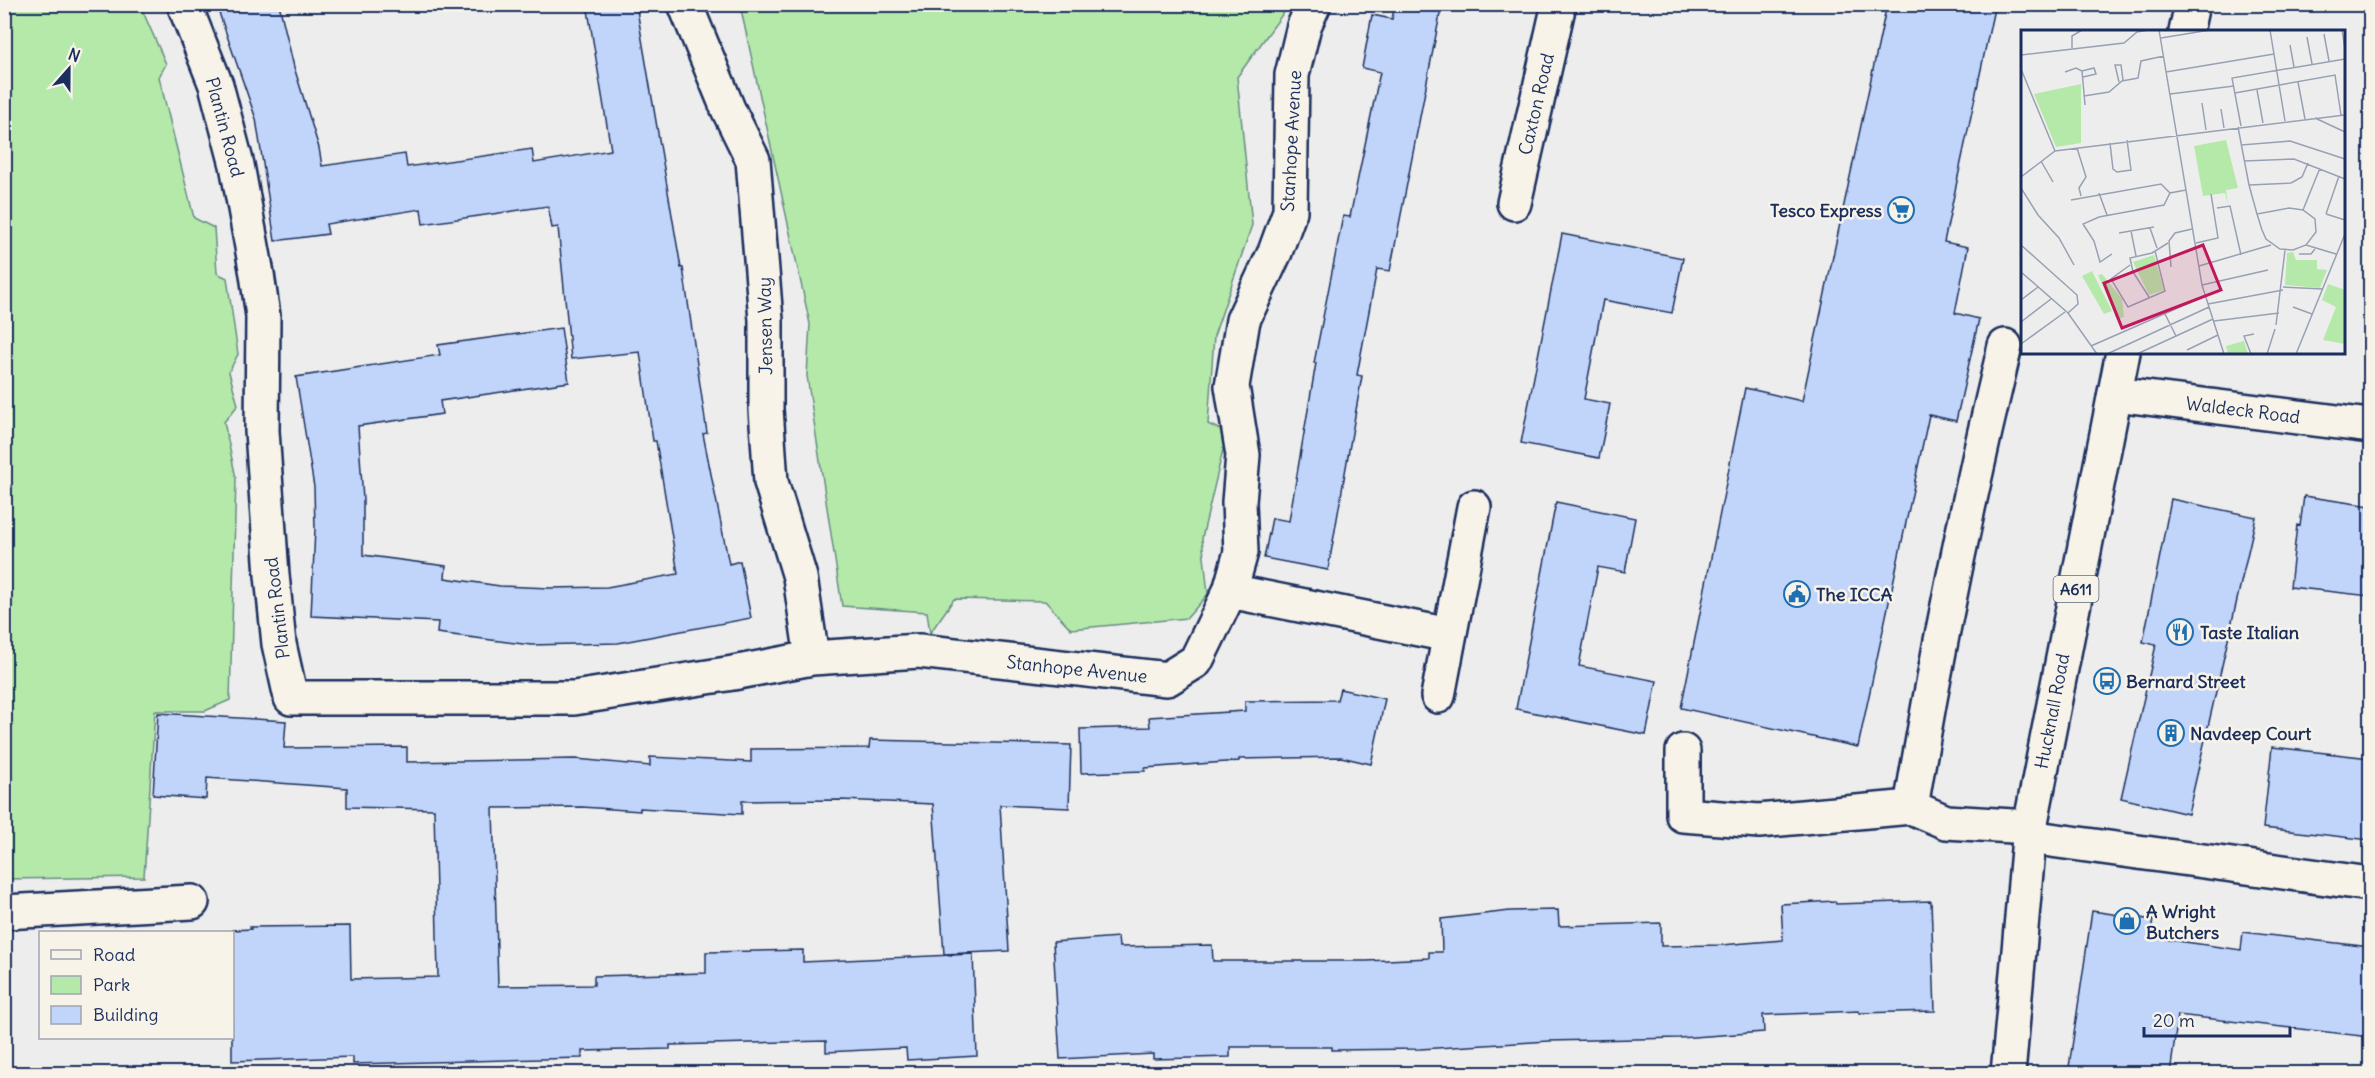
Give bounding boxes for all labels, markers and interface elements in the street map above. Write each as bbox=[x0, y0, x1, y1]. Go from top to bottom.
inset map bbox=[2021, 30, 2345, 354]
north arrow bbox=[39, 39, 99, 99]
text: N bbox=[66, 44, 83, 66]
street label: Caxton Road bbox=[1513, 50, 1559, 157]
street label: Stanhope Avenue bbox=[1276, 70, 1306, 212]
street label: Plantin Road bbox=[201, 75, 249, 180]
supermarket icon: Tesco Express bbox=[1886, 195, 1916, 225]
place label: Tesco Express bbox=[1770, 199, 1882, 222]
street label: Jensen Way bbox=[753, 277, 777, 375]
street label: Waldeck Road bbox=[2184, 392, 2302, 428]
street label: Plantin Road bbox=[259, 555, 295, 660]
road number: A611 bbox=[2054, 576, 2098, 602]
public building icon: The ICCA bbox=[1782, 579, 1812, 609]
place label: The ICCA bbox=[1816, 583, 1893, 606]
restaurant icon: Taste Italian bbox=[2165, 617, 2195, 647]
place label: Taste Italian bbox=[2200, 621, 2300, 644]
street label: Stanhope Avenue bbox=[1005, 650, 1149, 688]
street label: Hucknall Road bbox=[2030, 651, 2075, 771]
bus stop icon: Bernard Street bbox=[2092, 666, 2122, 696]
place label: Bernard Street bbox=[2126, 670, 2247, 693]
building icon: Navdeep Court bbox=[2156, 718, 2186, 748]
place label: Navdeep Court bbox=[2190, 722, 2312, 745]
place label: A Wright Butchers bbox=[2146, 900, 2219, 944]
shop icon: A Wright Butchers bbox=[2112, 906, 2142, 936]
legend bbox=[39, 931, 234, 1039]
text: Road bbox=[93, 943, 136, 966]
text: Park bbox=[93, 973, 130, 996]
scale bar bbox=[2144, 1000, 2290, 1038]
text: Building bbox=[93, 1003, 158, 1026]
text: 20 m bbox=[2153, 1009, 2195, 1032]

